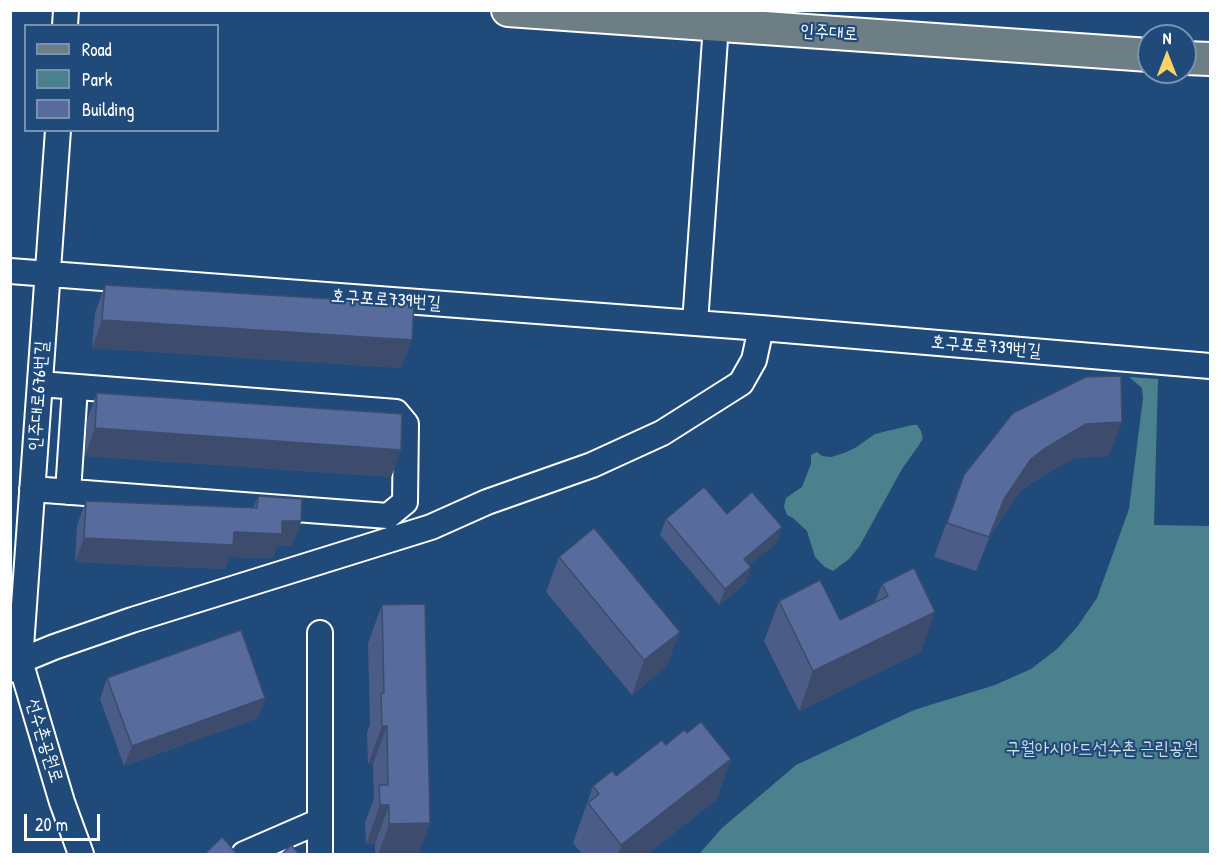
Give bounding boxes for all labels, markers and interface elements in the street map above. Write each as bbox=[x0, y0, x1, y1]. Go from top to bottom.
street label: 인주대로 bbox=[799, 20, 859, 46]
legend bbox=[24, 24, 219, 132]
north arrow bbox=[1137, 24, 1197, 84]
text: N bbox=[1163, 27, 1171, 49]
text: Road bbox=[82, 37, 112, 62]
text: Park bbox=[82, 67, 112, 92]
text: Building bbox=[82, 97, 134, 122]
street label: 호구포로739번길 bbox=[330, 285, 442, 315]
street label: 호구포로739번길 bbox=[930, 331, 1042, 363]
street label: 인주대로676번길 bbox=[24, 340, 54, 452]
street label: 선수촌공원로 bbox=[21, 696, 67, 786]
park label: 구월아시아드선수촌 근린공원 bbox=[1006, 738, 1198, 760]
scale bar bbox=[27, 802, 104, 840]
text: 20 m bbox=[35, 812, 68, 837]

